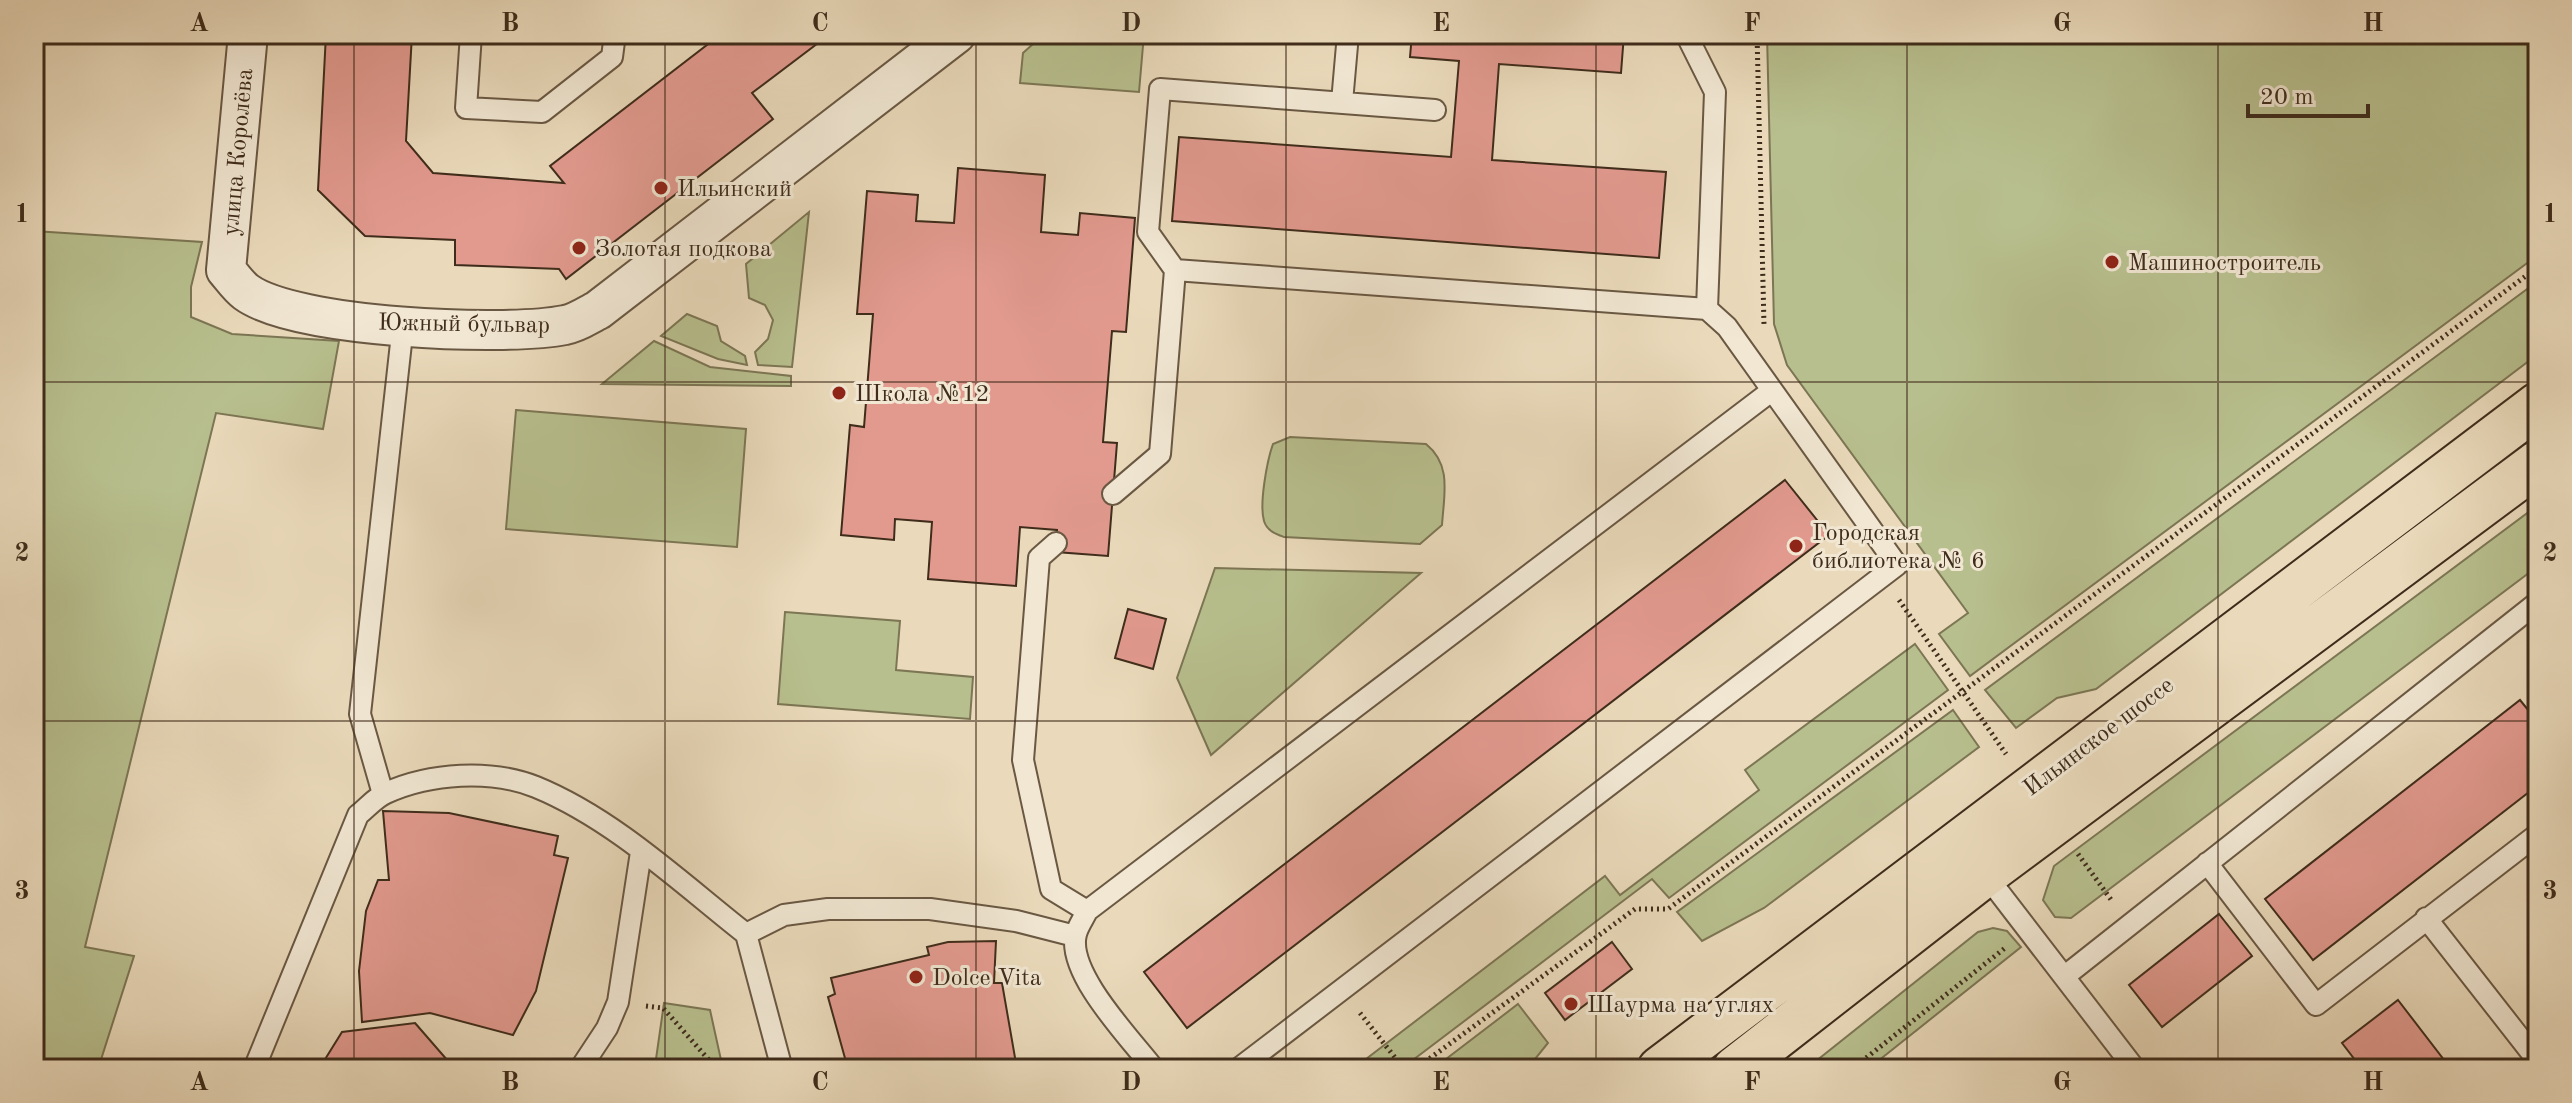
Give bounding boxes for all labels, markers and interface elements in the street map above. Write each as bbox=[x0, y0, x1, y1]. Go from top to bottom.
text: A bbox=[189, 11, 209, 37]
text: B bbox=[501, 11, 519, 37]
text: C bbox=[811, 11, 829, 37]
text: D bbox=[1121, 11, 1141, 37]
text: E bbox=[1432, 11, 1450, 37]
text: F bbox=[1743, 11, 1761, 37]
text: G bbox=[2053, 11, 2071, 37]
text: H bbox=[2362, 11, 2384, 37]
street label: улица Королёва bbox=[220, 67, 258, 237]
scale bar bbox=[2248, 68, 2368, 118]
text: 20 m bbox=[2260, 86, 2314, 110]
place label: Ильинский bbox=[677, 178, 792, 202]
marker: Ильинский bbox=[652, 179, 670, 197]
text: 1 bbox=[14, 202, 30, 228]
text: 1 bbox=[2542, 202, 2558, 228]
place label: Золотая подкова bbox=[595, 238, 772, 262]
marker: Золотая подкова bbox=[570, 239, 588, 257]
place label: Машиностроитель bbox=[2128, 252, 2321, 276]
marker: Машиностроитель bbox=[2103, 253, 2121, 271]
street label: Южный бульвар bbox=[378, 311, 550, 339]
place label: Школа №12 bbox=[855, 383, 990, 407]
marker: Школа №12 bbox=[830, 384, 848, 402]
place label: Городская библиотека № 6 bbox=[1812, 522, 1985, 574]
marker: Городская библиотека № 6 bbox=[1787, 537, 1805, 555]
text: 2 bbox=[14, 541, 30, 567]
text: 2 bbox=[2542, 541, 2558, 567]
street label: Ильинское шоссе bbox=[2020, 674, 2179, 802]
text: 3 bbox=[14, 879, 30, 905]
text: 3 bbox=[2542, 879, 2558, 905]
place label: Dolce Vita bbox=[932, 967, 1042, 991]
marker: Dolce Vita bbox=[907, 968, 925, 986]
place label: Шаурма на углях bbox=[1587, 994, 1774, 1018]
marker: Шаурма на углях bbox=[1562, 995, 1580, 1013]
text: A bbox=[189, 1070, 209, 1096]
text: B bbox=[501, 1070, 519, 1096]
text: C bbox=[811, 1070, 829, 1096]
text: D bbox=[1121, 1070, 1141, 1096]
text: E bbox=[1432, 1070, 1450, 1096]
text: F bbox=[1743, 1070, 1761, 1096]
text: G bbox=[2053, 1070, 2071, 1096]
text: H bbox=[2362, 1070, 2384, 1096]

